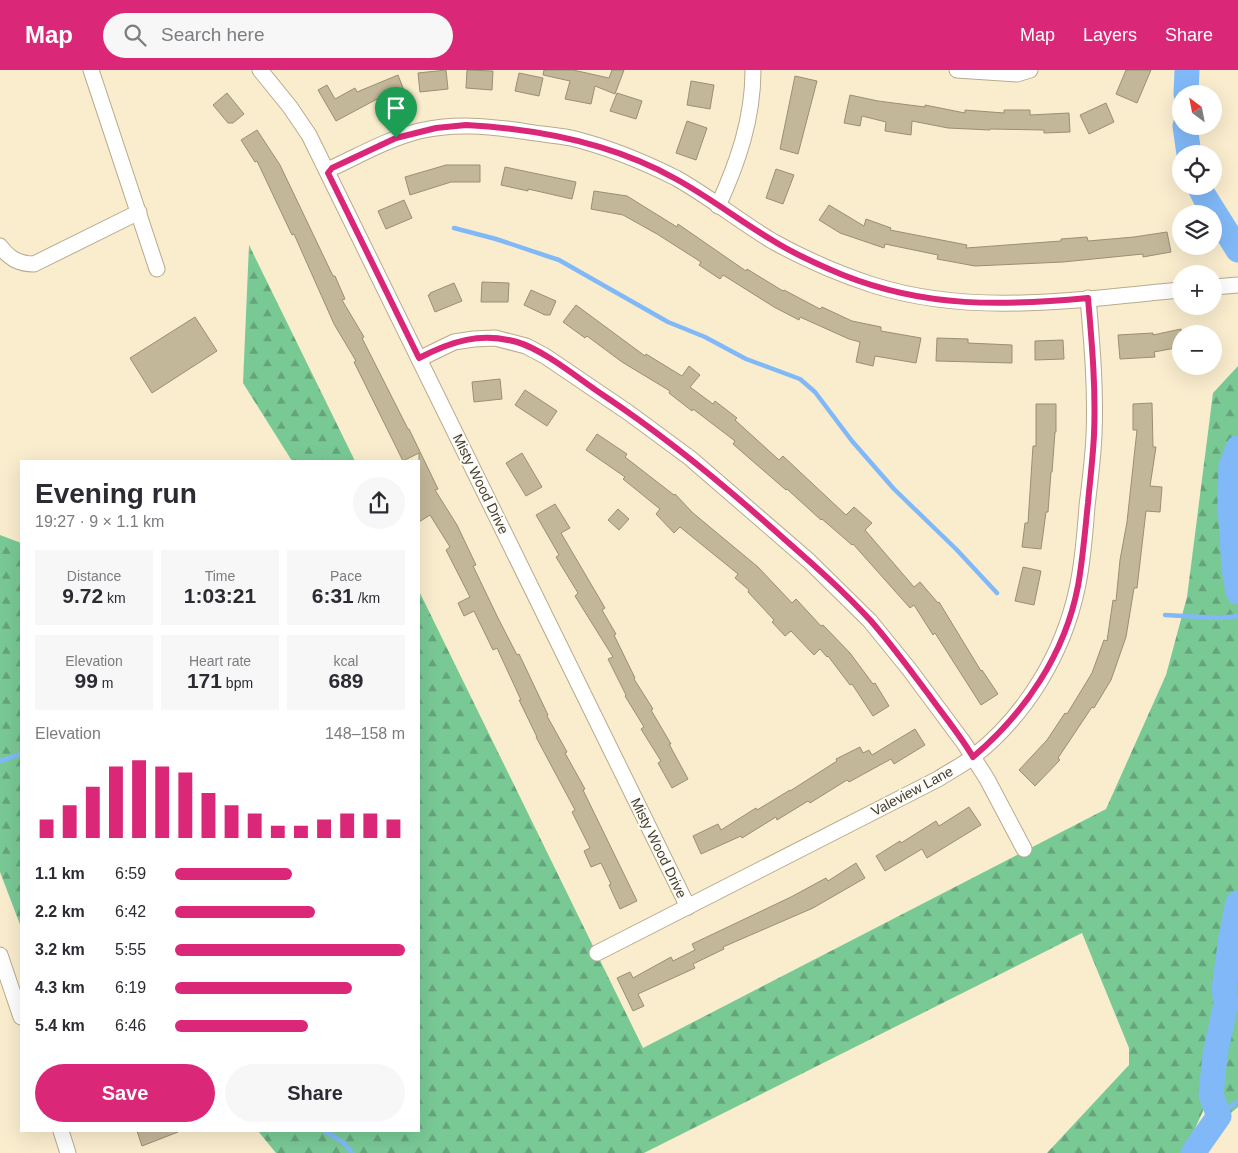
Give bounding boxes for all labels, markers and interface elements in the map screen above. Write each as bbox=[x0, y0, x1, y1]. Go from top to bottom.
search box bbox=[103, 13, 453, 58]
text: Map bbox=[25, 21, 73, 48]
icon: search bbox=[121, 21, 149, 49]
text: Search here bbox=[161, 24, 265, 45]
text: Map bbox=[1020, 25, 1055, 45]
text: Layers bbox=[1083, 25, 1137, 45]
text: Share bbox=[1165, 25, 1213, 45]
north arrow bbox=[1172, 85, 1222, 135]
map controls bbox=[1172, 85, 1222, 375]
pin bbox=[375, 87, 417, 138]
icon: arrive bbox=[382, 94, 410, 122]
button: locate bbox=[1172, 145, 1222, 195]
button: layers bbox=[1172, 205, 1222, 255]
button: + bbox=[1172, 265, 1222, 315]
button: − bbox=[1172, 325, 1222, 375]
street label: Misty Wood Drive bbox=[450, 431, 512, 537]
button: share bbox=[353, 477, 405, 529]
text: Evening run bbox=[35, 478, 197, 509]
text: 19:27 · 9 × 1.1 km bbox=[35, 513, 164, 530]
text: Distance bbox=[67, 568, 121, 584]
text: Time bbox=[205, 568, 235, 584]
text: Pace bbox=[330, 568, 362, 584]
text: 9.72 bbox=[62, 584, 103, 607]
text: 1:03:21 bbox=[184, 584, 256, 607]
text: 6:31 bbox=[312, 584, 354, 607]
text: km bbox=[103, 590, 126, 606]
text: /km bbox=[354, 590, 380, 606]
text: Elevation bbox=[65, 653, 123, 669]
text: Heart rate bbox=[189, 653, 251, 669]
text: kcal bbox=[334, 653, 358, 669]
text: 99 bbox=[75, 669, 98, 692]
text: 171 bbox=[187, 669, 222, 692]
text: 689 bbox=[328, 669, 364, 692]
text: m bbox=[98, 675, 113, 691]
text: bpm bbox=[222, 675, 253, 691]
text: Elevation bbox=[35, 725, 101, 742]
text: 148–158 m bbox=[325, 725, 405, 742]
street label: Valeview Lane bbox=[868, 763, 956, 819]
street label: Misty Wood Drive bbox=[628, 795, 690, 901]
text: 1.1 km bbox=[35, 865, 85, 882]
text: 6:59 bbox=[115, 865, 146, 882]
text: 2.2 km bbox=[35, 903, 85, 920]
text: 6:42 bbox=[115, 903, 146, 920]
text: 3.2 km bbox=[35, 941, 85, 958]
text: 5:55 bbox=[115, 941, 146, 958]
text: 4.3 km bbox=[35, 979, 85, 996]
text: 6:19 bbox=[115, 979, 146, 996]
text: 5.4 km bbox=[35, 1017, 85, 1034]
text: 6:46 bbox=[115, 1017, 146, 1034]
button: Save bbox=[35, 1064, 215, 1122]
button: Share bbox=[225, 1064, 405, 1122]

